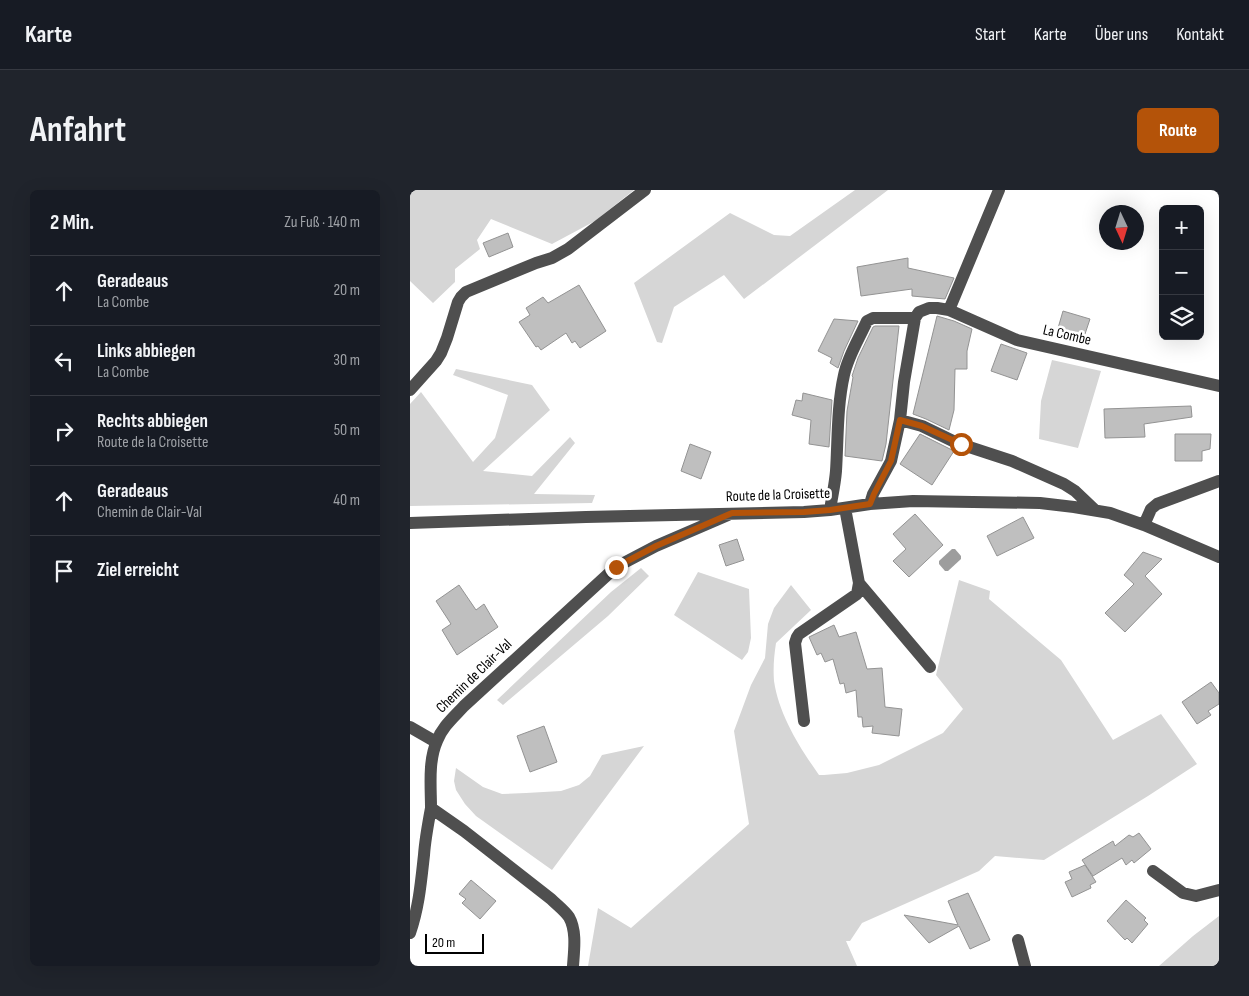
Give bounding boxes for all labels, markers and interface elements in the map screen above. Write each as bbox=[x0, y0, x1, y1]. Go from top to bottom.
text: Karte bbox=[25, 20, 72, 49]
text: Start bbox=[975, 24, 1006, 45]
text: Karte bbox=[1034, 24, 1067, 45]
text: Über uns bbox=[1095, 24, 1148, 45]
text: Kontakt bbox=[1176, 24, 1224, 45]
button: Route bbox=[1137, 108, 1219, 153]
text: Anfahrt bbox=[30, 109, 126, 152]
north arrow bbox=[1099, 205, 1144, 250]
map controls bbox=[1159, 205, 1204, 340]
button: + bbox=[1159, 205, 1204, 250]
text: 2 Min. bbox=[50, 210, 94, 235]
text: Zu Fuß · 140 m bbox=[284, 213, 360, 232]
button: − bbox=[1159, 250, 1204, 295]
text: Geradeaus bbox=[97, 270, 168, 293]
icon: ahead bbox=[50, 277, 78, 305]
text: 20 m bbox=[333, 281, 360, 300]
text: La Combe bbox=[97, 293, 149, 312]
button: layers bbox=[1159, 295, 1204, 340]
street label: La Combe bbox=[1041, 320, 1093, 350]
text: Links abbiegen bbox=[97, 340, 195, 363]
icon: left bbox=[50, 347, 78, 375]
text: 30 m bbox=[333, 351, 360, 370]
text: La Combe bbox=[97, 363, 149, 382]
text: Rechts abbiegen bbox=[97, 410, 208, 433]
icon: right bbox=[50, 417, 78, 445]
text: 50 m bbox=[334, 421, 360, 440]
text: Route de la Croisette bbox=[97, 433, 208, 452]
route start bbox=[950, 433, 973, 456]
text: Geradeaus bbox=[97, 480, 168, 503]
street label: Route de la Croisette bbox=[725, 484, 831, 506]
icon: ahead bbox=[50, 487, 78, 515]
text: 40 m bbox=[333, 491, 360, 510]
text: Chemin de Clair-Val bbox=[97, 503, 202, 522]
route end bbox=[605, 556, 628, 579]
icon: arrive bbox=[50, 557, 78, 585]
text: Ziel erreicht bbox=[97, 559, 179, 582]
street label: Chemin de Clair-Val bbox=[432, 635, 516, 717]
scale bar bbox=[425, 931, 484, 954]
text: 20 m bbox=[432, 934, 455, 951]

